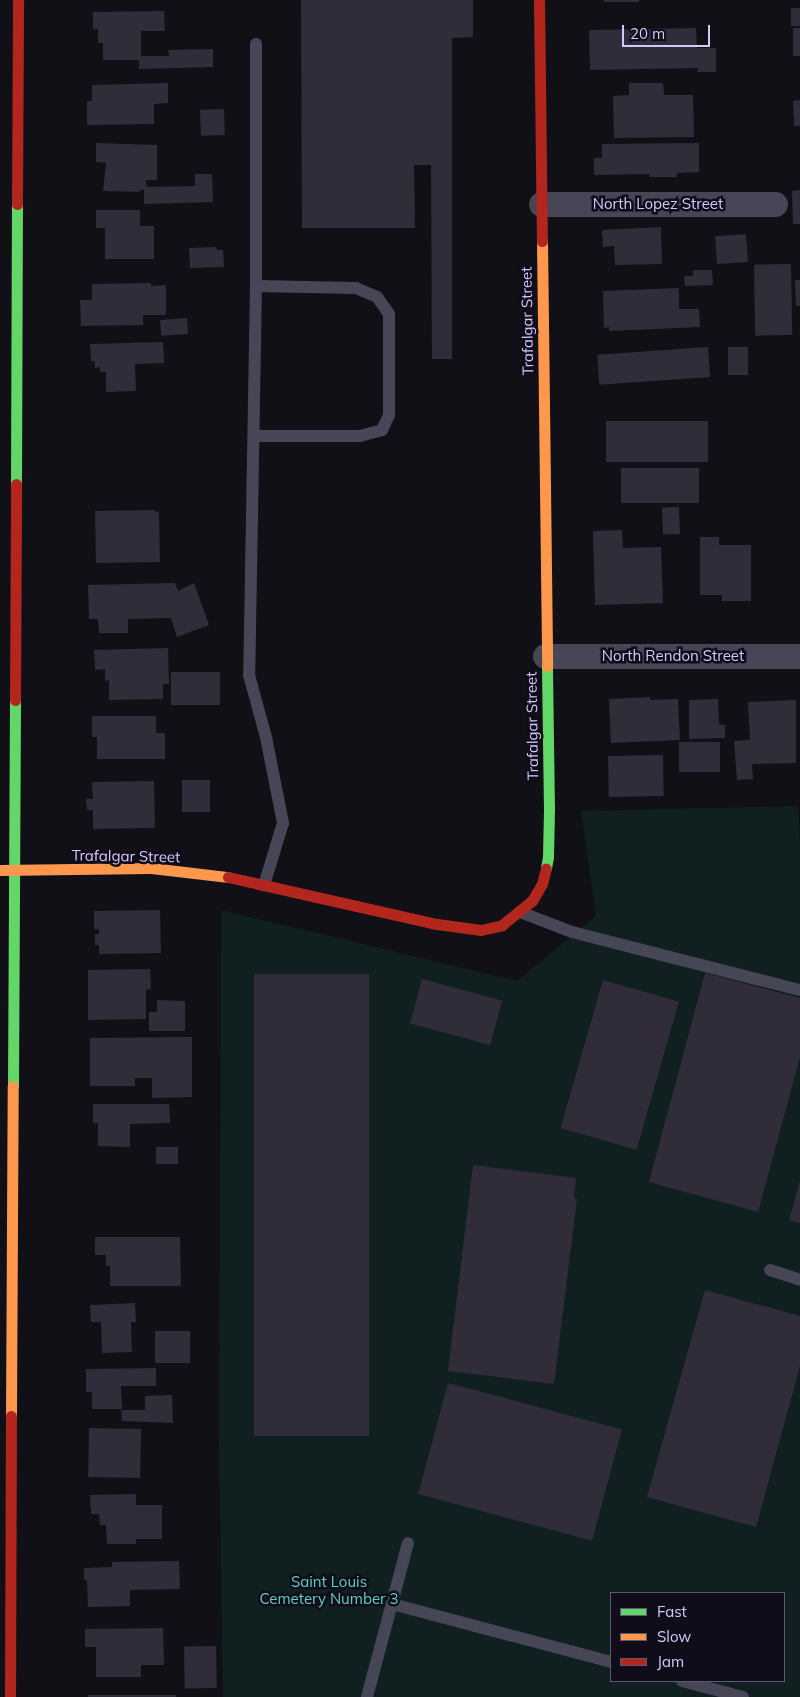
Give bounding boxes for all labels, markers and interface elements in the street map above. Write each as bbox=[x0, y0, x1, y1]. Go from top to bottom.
scale bar bbox=[625, 15, 712, 47]
text: 20 m bbox=[630, 24, 665, 43]
street label: North Lopez Street bbox=[593, 195, 723, 213]
street label: Trafalgar Street bbox=[517, 266, 537, 376]
street label: North Rendon Street bbox=[602, 647, 744, 665]
street label: Trafalgar Street bbox=[522, 671, 542, 781]
street label: Trafalgar Street bbox=[71, 846, 181, 866]
park label: Saint Louis Cemetery Number 3 bbox=[260, 1572, 398, 1607]
legend bbox=[610, 1592, 785, 1682]
text: Fast bbox=[657, 1602, 687, 1621]
text: Slow bbox=[657, 1627, 691, 1646]
text: Jam bbox=[657, 1652, 684, 1671]

